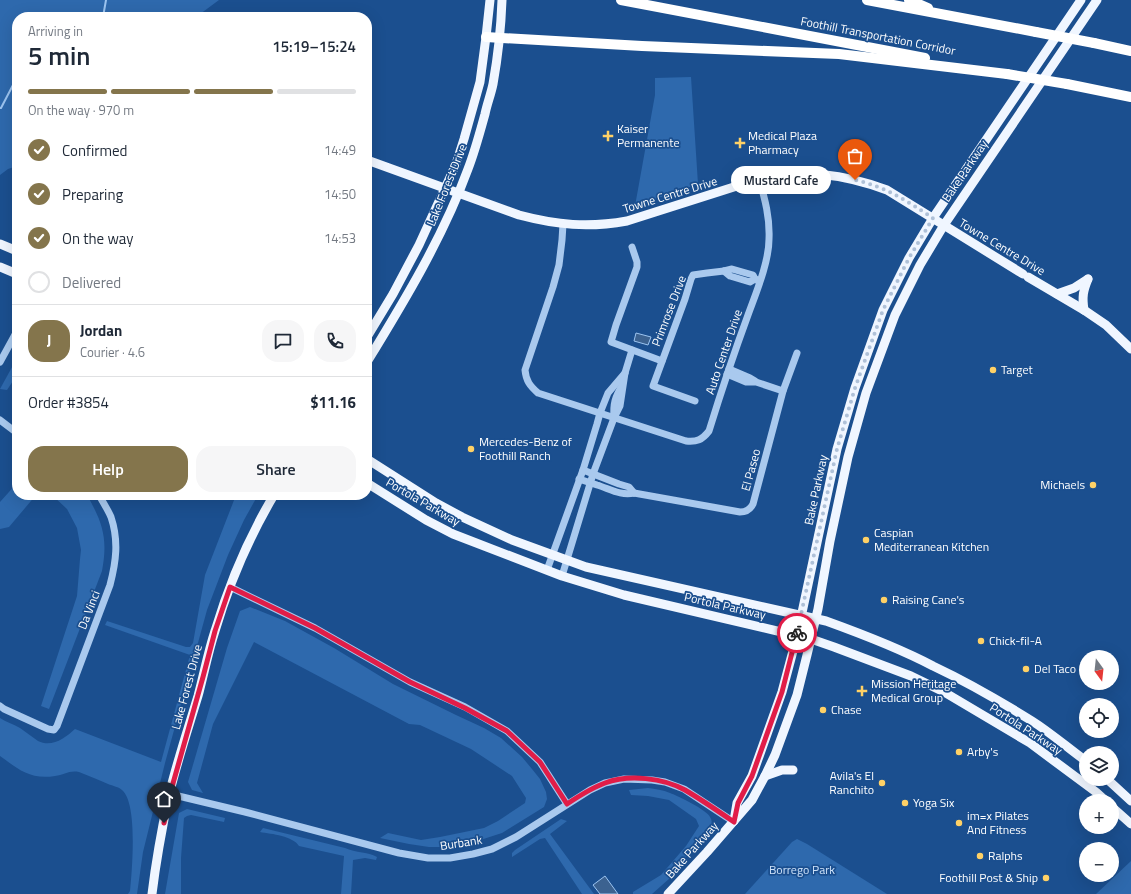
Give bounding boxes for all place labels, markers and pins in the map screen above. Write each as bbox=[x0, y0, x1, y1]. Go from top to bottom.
place label: Kaiser Permanente bbox=[617, 119, 680, 152]
place label: Medical Plaza Pharmacy bbox=[748, 126, 817, 159]
marker: Kaiser Permanente bbox=[602, 130, 614, 142]
marker: Medical Plaza Pharmacy bbox=[735, 138, 745, 148]
pin bbox=[838, 139, 872, 180]
callout: Mustard Cafe bbox=[731, 166, 831, 194]
place label: Target bbox=[1001, 360, 1034, 379]
marker: Target bbox=[988, 365, 998, 375]
place label: Mercedes-Benz of Foothill Ranch bbox=[479, 432, 572, 465]
marker: Mercedes-Benz of Foothill Ranch bbox=[466, 444, 476, 454]
place label: Michaels bbox=[1040, 475, 1085, 494]
marker: Michaels bbox=[1088, 480, 1098, 490]
place label: Caspian Mediterranean Kitchen bbox=[874, 523, 989, 556]
marker: Caspian Mediterranean Kitchen bbox=[861, 535, 871, 545]
place label: Raising Cane's bbox=[892, 590, 965, 609]
marker: Raising Cane's bbox=[879, 595, 889, 605]
place label: Chick-fil-A bbox=[989, 631, 1042, 650]
marker: Chick-fil-A bbox=[976, 636, 986, 646]
place label: Del Taco bbox=[1034, 659, 1076, 678]
marker: Del Taco bbox=[1021, 664, 1031, 674]
place label: Mission Heritage Medical Group bbox=[871, 674, 956, 707]
marker: Mission Heritage Medical Group bbox=[856, 685, 868, 697]
place label: Chase bbox=[831, 700, 862, 719]
marker: Chase bbox=[818, 705, 828, 715]
place label: Arby's bbox=[967, 742, 999, 761]
marker: Arby's bbox=[954, 747, 964, 757]
place label: Avila's El Ranchito bbox=[829, 766, 874, 799]
marker: Avila's El Ranchito bbox=[877, 778, 887, 788]
pin bbox=[147, 782, 181, 823]
place label: Yoga Six bbox=[913, 793, 955, 812]
marker: Yoga Six bbox=[900, 798, 910, 808]
place label: im=x Pilates And Fitness bbox=[967, 806, 1029, 839]
marker: im=x Pilates And Fitness bbox=[954, 818, 964, 828]
place label: Ralphs bbox=[988, 846, 1023, 865]
marker: Ralphs bbox=[975, 851, 985, 861]
place label: Foothill Post & Ship bbox=[939, 868, 1038, 887]
marker: Foothill Post & Ship bbox=[1041, 873, 1051, 883]

